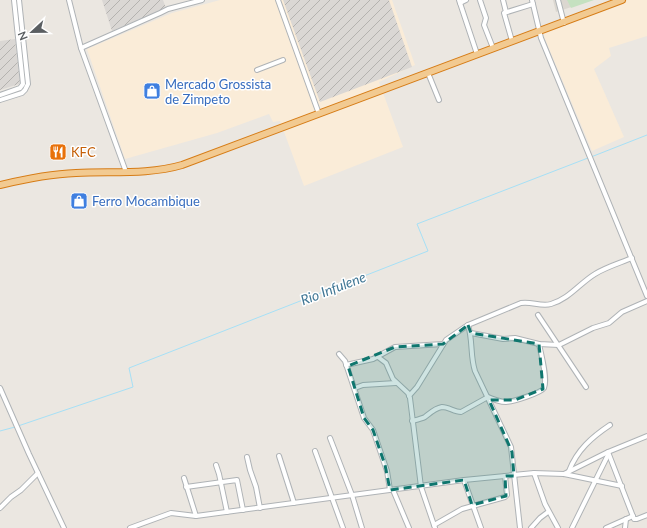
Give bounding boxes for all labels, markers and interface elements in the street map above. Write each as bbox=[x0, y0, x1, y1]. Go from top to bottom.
north arrow bbox=[12, 12, 52, 52]
text: N bbox=[15, 30, 30, 42]
place label: Mercado Grossista de Zimpeto bbox=[165, 76, 271, 107]
shop icon: Mercado Grossista de Zimpeto bbox=[142, 81, 162, 101]
restaurant icon: KFC bbox=[48, 142, 68, 162]
place label: KFC bbox=[71, 144, 96, 160]
shop icon: Ferro Mocambique bbox=[69, 191, 89, 211]
place label: Ferro Mocambique bbox=[92, 193, 200, 209]
water label: Rio Infulene bbox=[298, 268, 368, 308]

